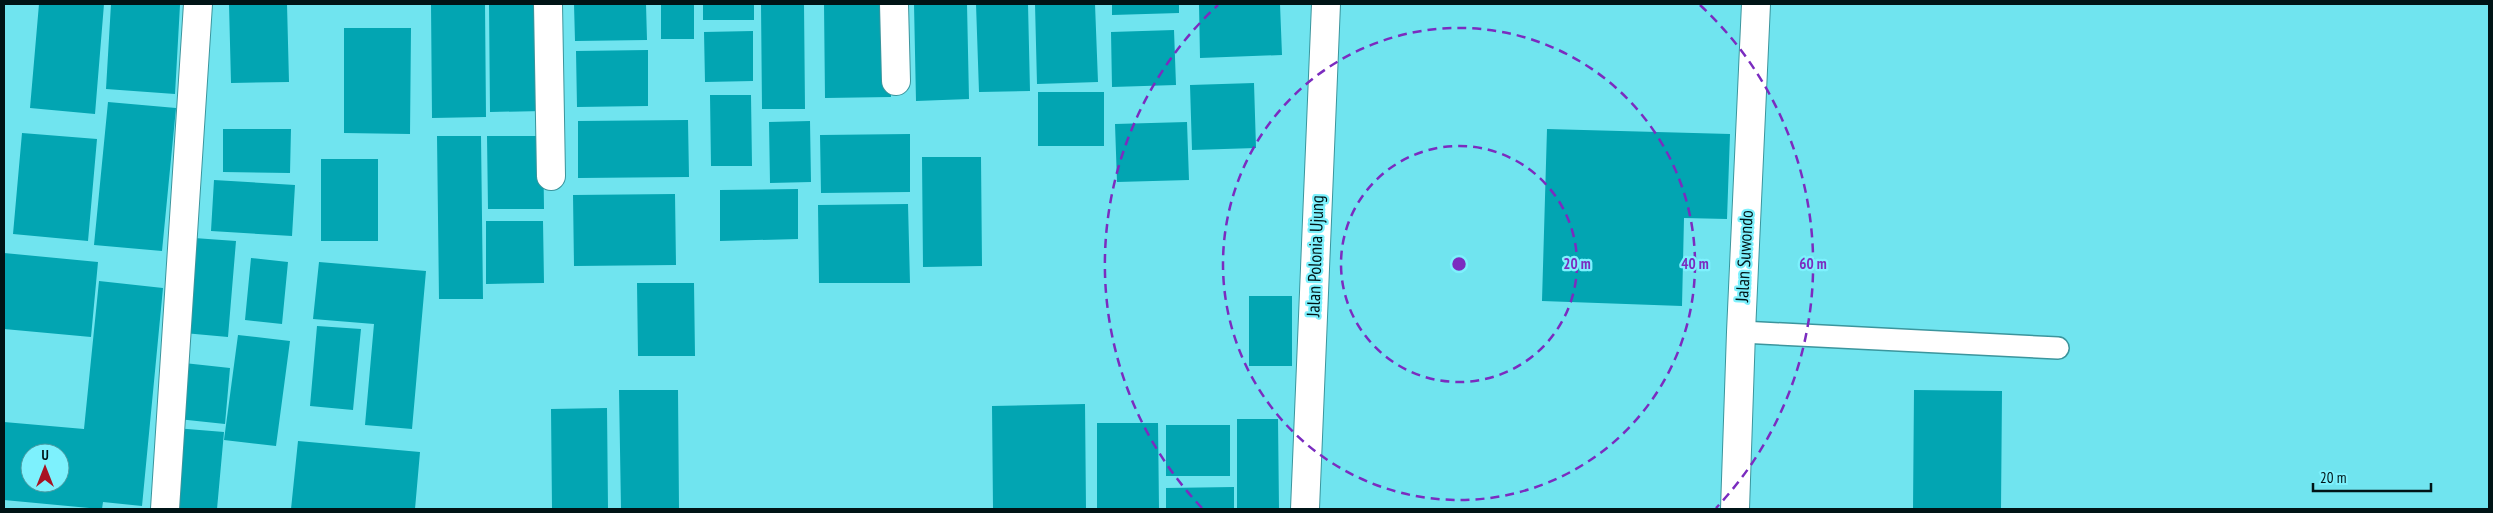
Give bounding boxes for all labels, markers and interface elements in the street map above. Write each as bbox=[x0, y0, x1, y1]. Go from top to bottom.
street label: Jalan Polonia Ujung bbox=[1301, 195, 1329, 318]
street label: Jalan Suwondo bbox=[1730, 209, 1758, 303]
text: 20 m bbox=[1563, 254, 1591, 273]
text: 40 m bbox=[1681, 254, 1709, 273]
text: 60 m bbox=[1799, 254, 1827, 273]
centre of rings bbox=[1450, 255, 1468, 273]
north arrow bbox=[20, 443, 70, 493]
text: U bbox=[41, 446, 49, 464]
scale bar bbox=[2313, 460, 2430, 492]
text: 20 m bbox=[2320, 468, 2346, 487]

